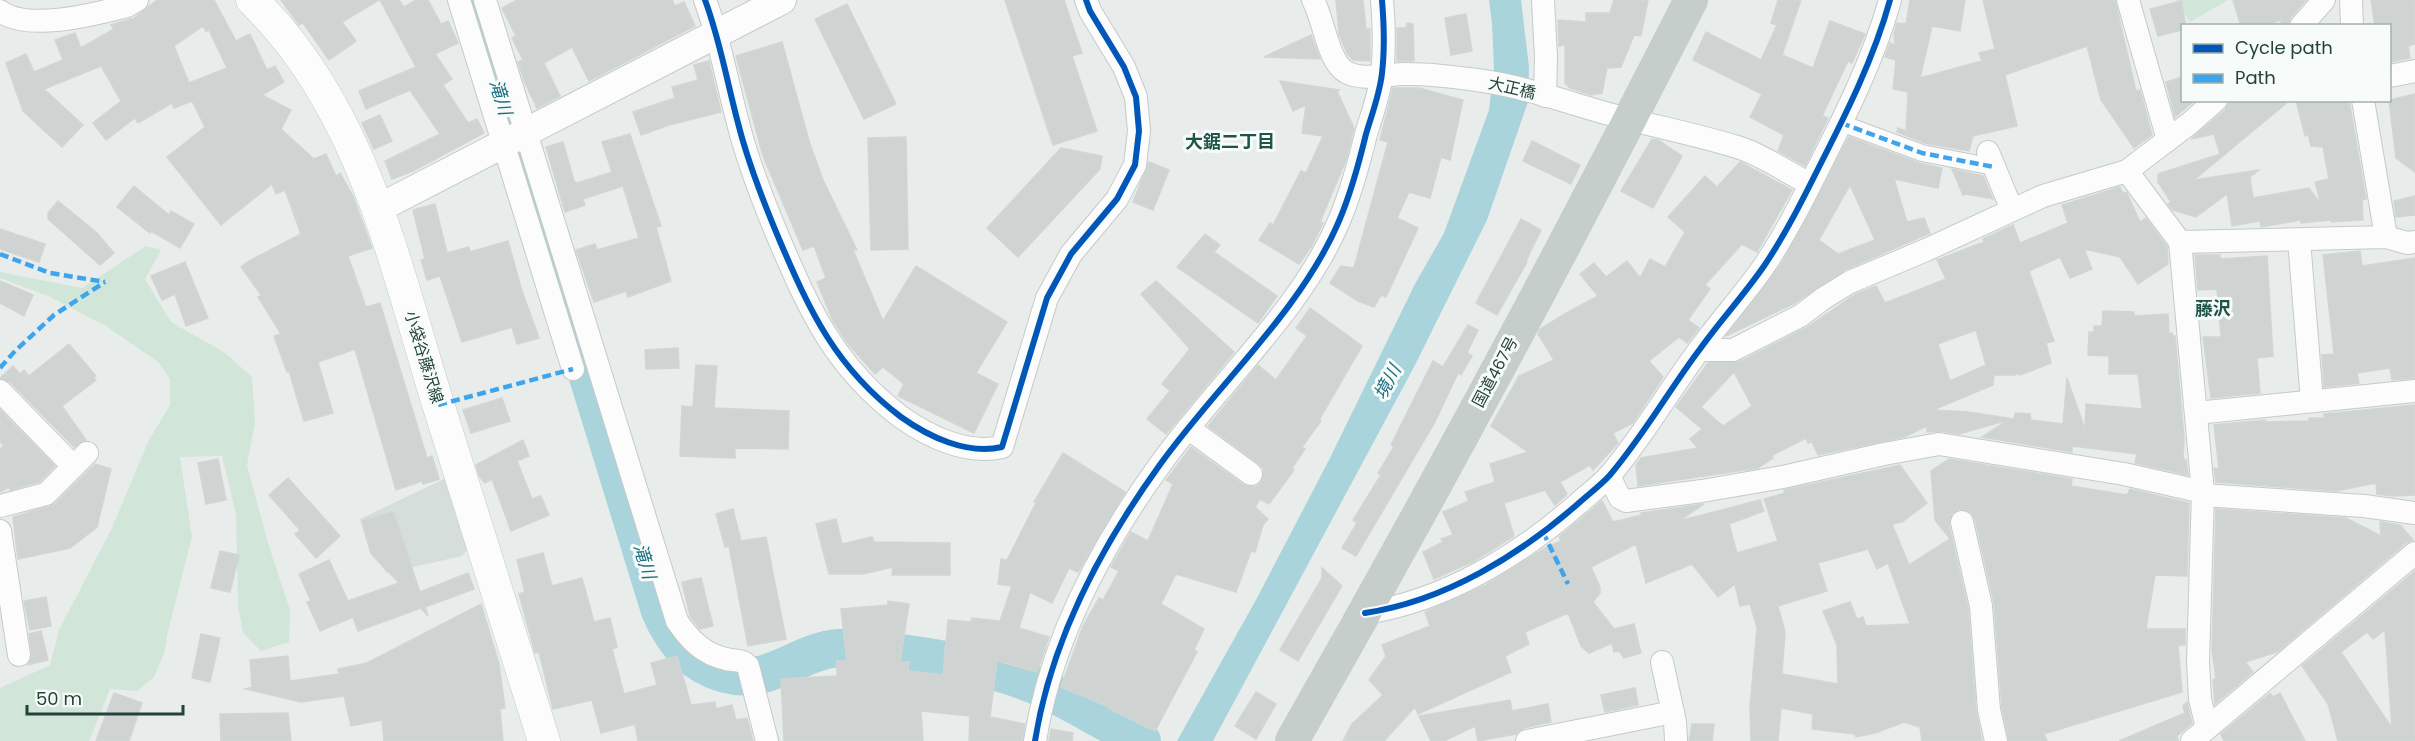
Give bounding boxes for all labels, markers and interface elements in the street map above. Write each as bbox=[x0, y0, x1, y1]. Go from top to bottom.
legend bbox=[2181, 24, 2391, 102]
text: Cycle path bbox=[2235, 35, 2333, 60]
text: Path bbox=[2235, 65, 2276, 90]
street label: 大正橋 bbox=[1486, 71, 1538, 105]
water label: 滝川 bbox=[484, 76, 519, 120]
district label: 大鋸二丁目 bbox=[1185, 129, 1275, 154]
district label: 藤沢 bbox=[2195, 296, 2231, 321]
street label: 小袋谷藤沢線 bbox=[399, 308, 449, 406]
street label: 国道467号 bbox=[1467, 333, 1523, 411]
water label: 境川 bbox=[1368, 358, 1407, 404]
water label: 滝川 bbox=[628, 540, 663, 584]
scale bar bbox=[27, 678, 183, 716]
text: 50 m bbox=[36, 686, 82, 711]

